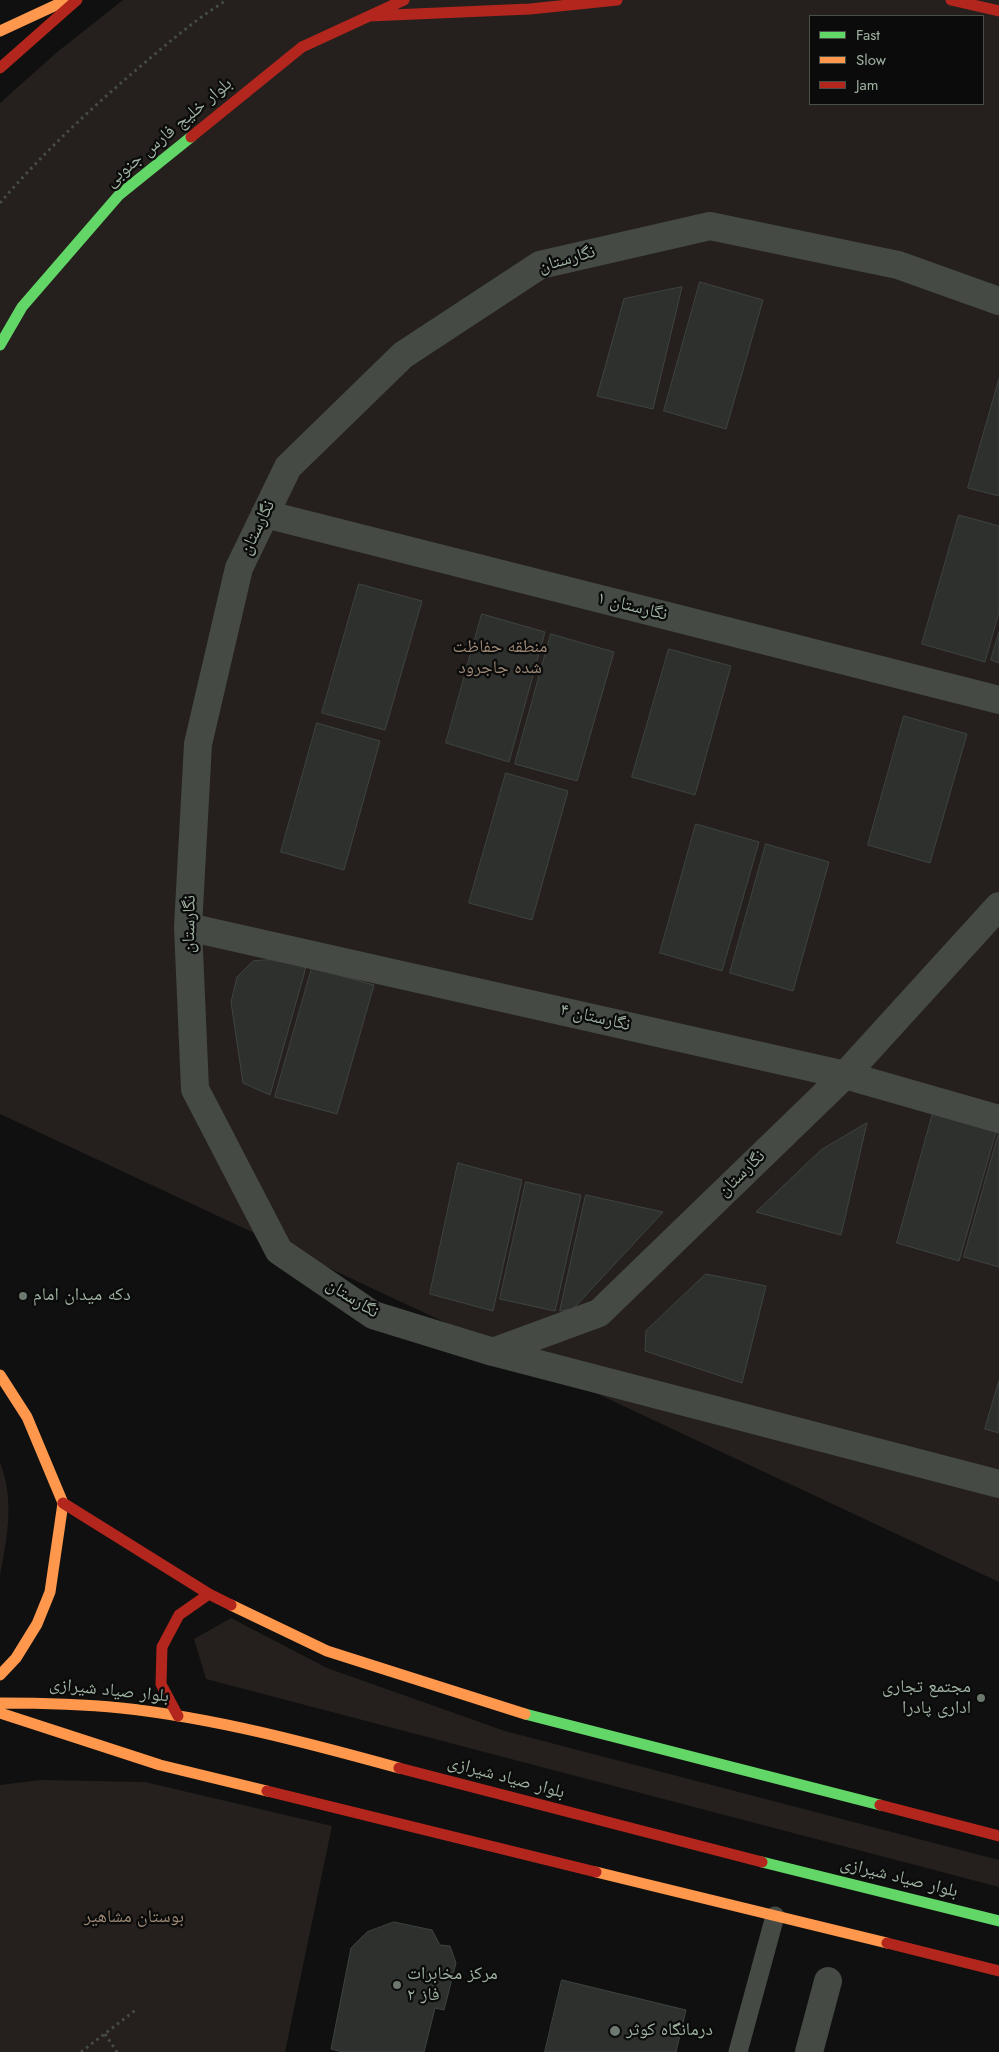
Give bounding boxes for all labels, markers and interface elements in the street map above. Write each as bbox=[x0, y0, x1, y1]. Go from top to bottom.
legend bbox=[809, 15, 984, 105]
text: Fast bbox=[856, 24, 880, 46]
text: Slow bbox=[856, 49, 886, 71]
street label: بلوار خلیج فارس جنوبی bbox=[101, 74, 237, 192]
text: Jam bbox=[856, 74, 879, 96]
street label: نگارستان bbox=[536, 242, 598, 278]
street label: نگارستان bbox=[236, 497, 280, 559]
street label: نگارستان ۱ bbox=[595, 588, 669, 626]
park label: منطقه حفاظت شده جاجرود bbox=[453, 637, 547, 680]
street label: نگارستان bbox=[179, 895, 201, 953]
street label: نگارستان ۴ bbox=[558, 999, 632, 1037]
street label: نگارستان bbox=[714, 1146, 770, 1202]
street label: نگارستان bbox=[322, 1274, 382, 1324]
place label: دکه میدان امام bbox=[33, 1285, 131, 1307]
marker: دکه میدان امام bbox=[17, 1290, 29, 1302]
street label: بلوار صیاد شیرازی bbox=[48, 1674, 170, 1708]
place label: مجتمع تجاری اداری پادرا bbox=[882, 1677, 971, 1720]
marker: مجتمع تجاری اداری پادرا bbox=[975, 1692, 987, 1704]
street label: بلوار صیاد شیرازی bbox=[445, 1752, 567, 1804]
street label: بلوار صیاد شیرازی bbox=[838, 1853, 960, 1903]
park label: بوستان مشاهیر bbox=[84, 1907, 184, 1929]
place label: مرکز مخابرات فاز ۲ bbox=[407, 1964, 498, 2006]
marker: مرکز مخابرات فاز ۲ bbox=[391, 1979, 403, 1991]
place label: درمانگاه کوثر bbox=[626, 2020, 713, 2042]
marker: درمانگاه کوثر bbox=[608, 2024, 622, 2038]

